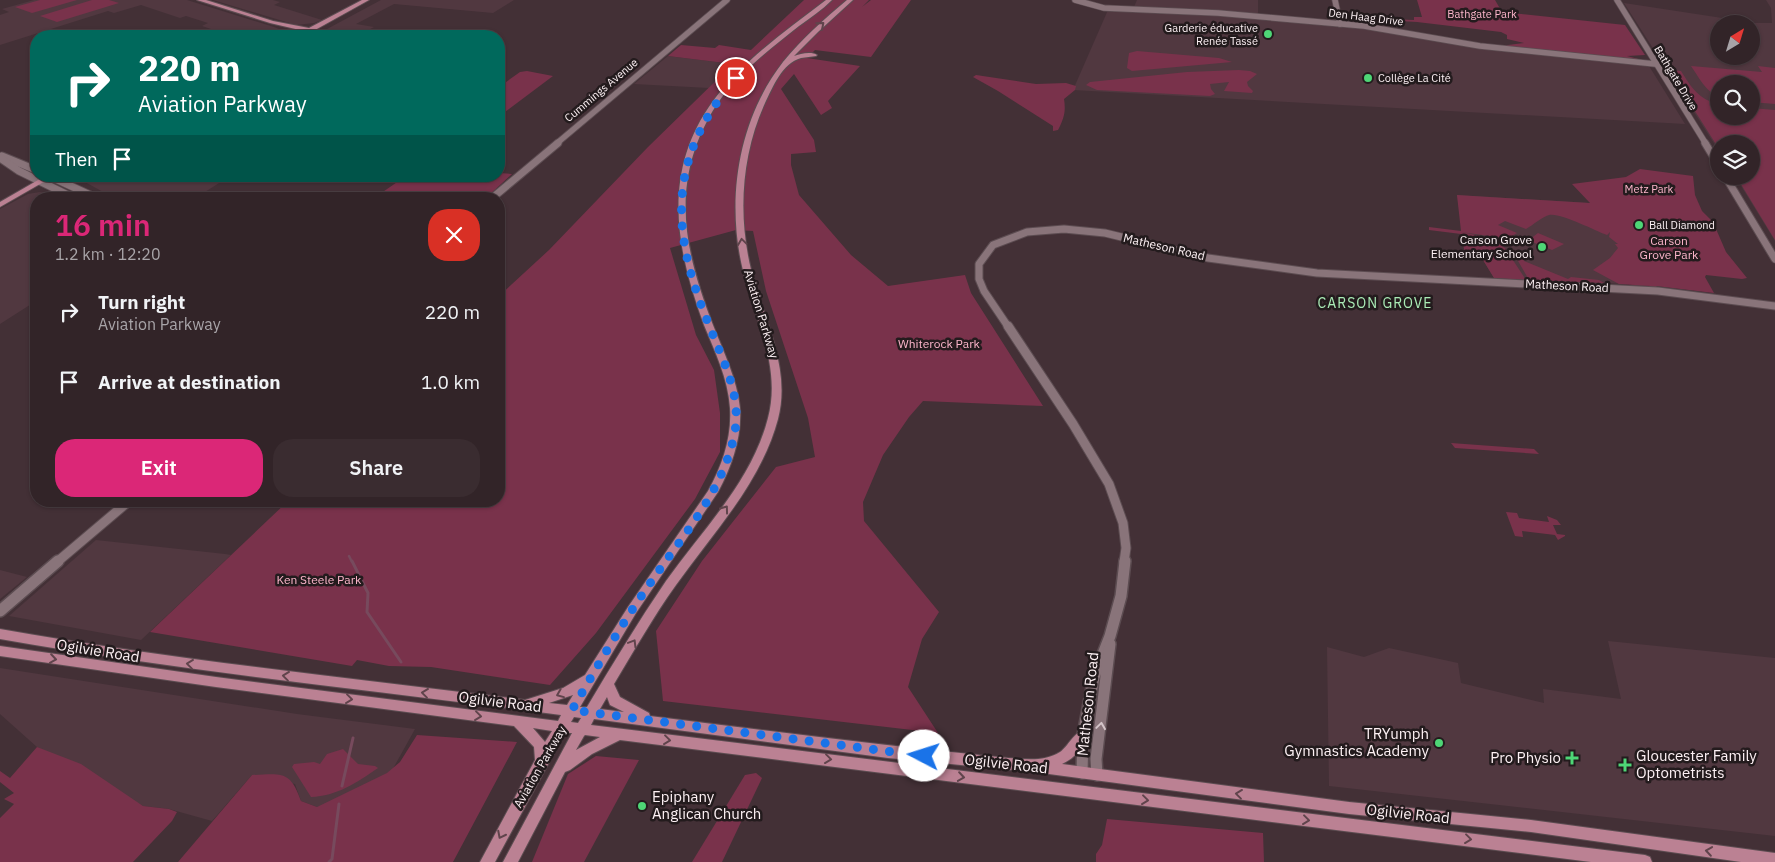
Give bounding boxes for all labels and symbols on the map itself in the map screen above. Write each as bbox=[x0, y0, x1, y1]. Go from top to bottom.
street label: Den Haag Drive bbox=[1328, 5, 1404, 29]
park label: Bathgate Park bbox=[1447, 7, 1517, 21]
north arrow bbox=[1710, 15, 1760, 65]
place label: Garderie éducative Renée Tassé bbox=[1165, 21, 1258, 48]
one-way arrow bbox=[816, 22, 825, 31]
marker: Garderie éducative Renée Tassé bbox=[1262, 28, 1274, 40]
street label: Bathgate Drive bbox=[1651, 43, 1701, 113]
street label: Cummings Avenue bbox=[561, 55, 641, 125]
pin bbox=[715, 57, 757, 99]
place label: Collège La Cité bbox=[1378, 71, 1451, 85]
marker: Collège La Cité bbox=[1362, 72, 1374, 84]
park label: Metz Park bbox=[1625, 182, 1674, 196]
place label: Ball Diamond bbox=[1649, 218, 1715, 232]
marker: Ball Diamond bbox=[1633, 219, 1645, 231]
street label: Matheson Road bbox=[1122, 230, 1207, 263]
place label: Carson Grove Elementary School bbox=[1431, 232, 1532, 261]
park label: Carson Grove Park bbox=[1640, 233, 1699, 262]
one-way arrow bbox=[737, 238, 748, 246]
marker: Carson Grove Elementary School bbox=[1536, 241, 1548, 253]
street label: Aviation Parkway bbox=[741, 268, 782, 360]
street label: Matheson Road bbox=[1525, 276, 1609, 295]
district label: CARSON GROVE bbox=[1318, 294, 1432, 312]
park label: Whiterock Park bbox=[898, 336, 981, 351]
one-way arrow bbox=[719, 506, 728, 515]
park label: Ken Steele Park bbox=[277, 572, 362, 587]
street label: Ogilvie Road bbox=[55, 635, 141, 666]
one-way arrow bbox=[626, 640, 636, 649]
street label: Matheson Road bbox=[1073, 651, 1102, 757]
one-way arrow bbox=[49, 653, 57, 663]
one-way arrow bbox=[186, 659, 194, 670]
one-way arrow bbox=[282, 671, 290, 682]
street label: Ogilvie Road bbox=[457, 687, 543, 716]
one-way arrow bbox=[421, 688, 429, 699]
one-way arrow bbox=[556, 688, 565, 699]
one-way arrow bbox=[345, 693, 353, 704]
one-way arrow bbox=[474, 710, 482, 721]
one-way arrow bbox=[1095, 722, 1105, 731]
street label: Aviation Parkway bbox=[510, 723, 569, 810]
place label: TRYumph Gymnastics Academy bbox=[1284, 724, 1430, 760]
position arrow bbox=[897, 729, 949, 781]
one-way arrow bbox=[663, 734, 671, 745]
marker: TRYumph Gymnastics Academy bbox=[1433, 737, 1445, 749]
place label: Gloucester Family Optometrists bbox=[1636, 746, 1757, 782]
place label: Pro Physio bbox=[1490, 748, 1561, 767]
street label: Ogilvie Road bbox=[963, 750, 1049, 777]
marker: Pro Physio bbox=[1565, 751, 1579, 765]
one-way arrow bbox=[824, 754, 833, 764]
marker: Gloucester Family Optometrists bbox=[1618, 758, 1632, 772]
one-way arrow bbox=[957, 771, 965, 782]
place label: Epiphany Anglican Church bbox=[652, 787, 761, 823]
one-way arrow bbox=[1235, 789, 1244, 799]
one-way arrow bbox=[1141, 794, 1149, 805]
marker: Epiphany Anglican Church bbox=[636, 800, 648, 812]
street label: Ogilvie Road bbox=[1365, 800, 1451, 827]
one-way arrow bbox=[1302, 814, 1311, 824]
one-way arrow bbox=[497, 830, 507, 839]
one-way arrow bbox=[1464, 833, 1472, 844]
one-way arrow bbox=[1705, 846, 1713, 857]

